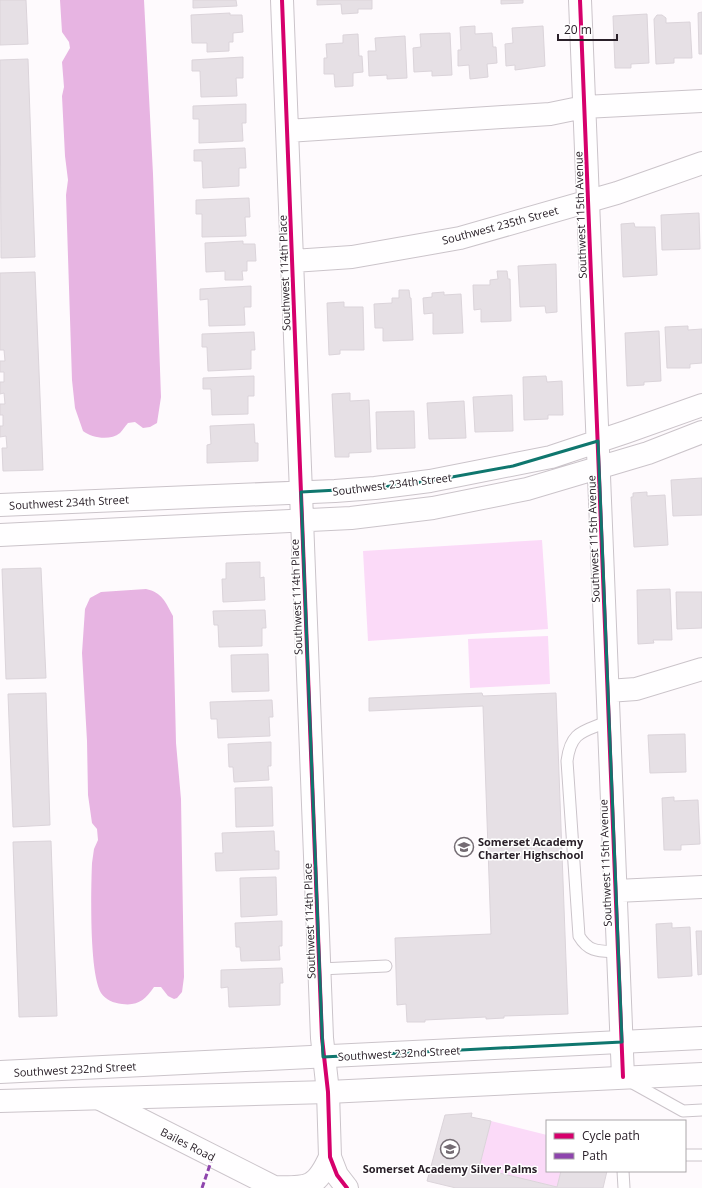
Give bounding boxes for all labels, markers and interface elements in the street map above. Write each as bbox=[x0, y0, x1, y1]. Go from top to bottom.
scale bar bbox=[558, 16, 617, 42]
text: 20 m bbox=[564, 21, 592, 38]
street label: Southwest 115th Avenue bbox=[570, 151, 590, 279]
street label: Southwest 235th Street bbox=[440, 202, 560, 248]
street label: Southwest 114th Place bbox=[274, 215, 294, 331]
street label: Southwest 234th Street bbox=[332, 469, 452, 499]
street label: Southwest 115th Avenue bbox=[583, 475, 603, 603]
street label: Southwest 234th Street bbox=[9, 491, 129, 513]
street label: Southwest 114th Place bbox=[286, 539, 306, 655]
street label: Southwest 115th Avenue bbox=[595, 799, 615, 927]
place label: Somerset Academy Charter Highschool bbox=[478, 834, 584, 862]
school or university icon: Somerset Academy Charter Highschool bbox=[453, 836, 475, 858]
street label: Southwest 114th Place bbox=[299, 863, 319, 979]
street label: Southwest 232nd Street bbox=[337, 1042, 461, 1064]
street label: Southwest 232nd Street bbox=[13, 1058, 137, 1080]
legend bbox=[546, 1120, 686, 1172]
street label: Bailes Road bbox=[158, 1124, 218, 1164]
text: Cycle path bbox=[582, 1127, 640, 1144]
school or university icon: Somerset Academy Silver Palms bbox=[439, 1138, 461, 1160]
text: Path bbox=[582, 1147, 608, 1164]
place label: Somerset Academy Silver Palms bbox=[363, 1161, 538, 1176]

